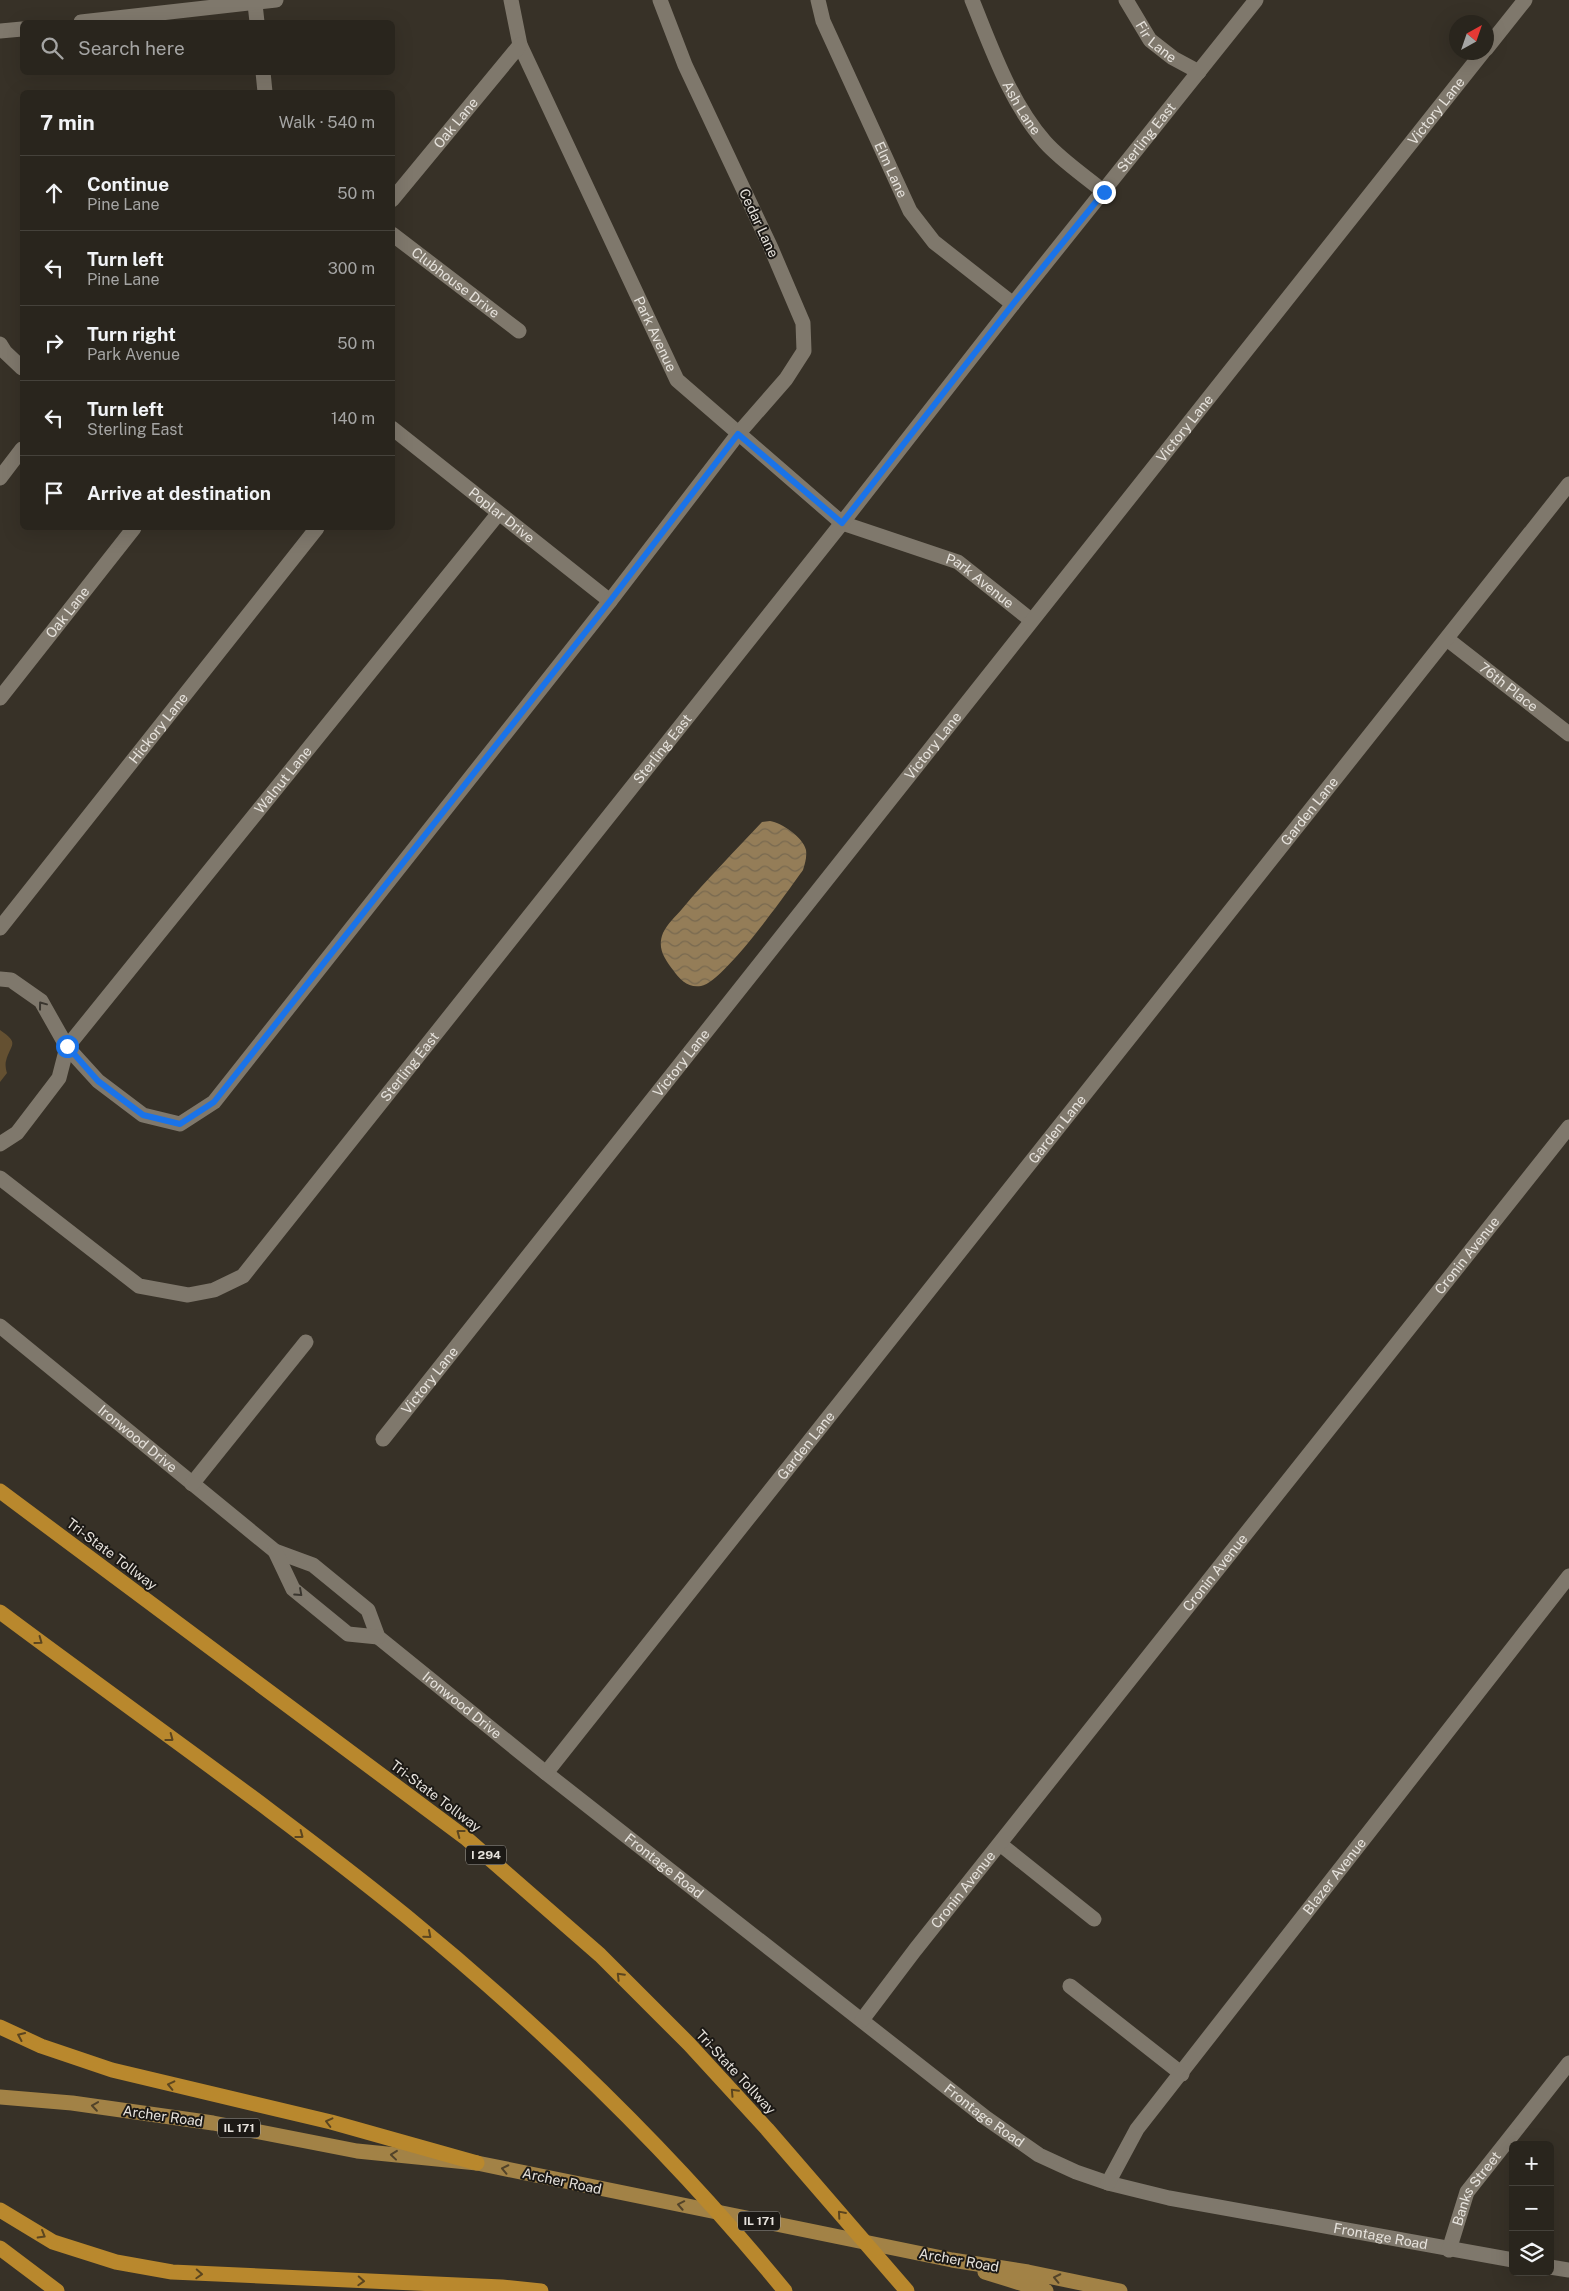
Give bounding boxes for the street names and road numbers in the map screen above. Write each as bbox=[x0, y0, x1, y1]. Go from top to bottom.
street label: Fir Lane bbox=[1132, 18, 1180, 66]
street label: Victory Lane bbox=[1405, 74, 1468, 148]
street label: Ash Lane bbox=[999, 78, 1044, 138]
street label: Oak Lane bbox=[430, 94, 481, 151]
street label: Sterling East bbox=[1114, 99, 1179, 175]
street label: Elm Lane bbox=[871, 139, 911, 200]
street label: Cedar Lane bbox=[736, 186, 782, 260]
street label: Clubhouse Drive bbox=[409, 244, 503, 321]
street label: Park Avenue bbox=[631, 294, 680, 374]
street label: Victory Lane bbox=[1153, 391, 1216, 465]
street label: Poplar Drive bbox=[466, 484, 538, 546]
street label: Park Avenue bbox=[944, 551, 1017, 611]
street label: Oak Lane bbox=[42, 584, 93, 641]
street label: 76th Place bbox=[1476, 659, 1541, 715]
street label: Hickory Lane bbox=[126, 690, 191, 767]
street label: Victory Lane bbox=[901, 709, 965, 783]
street label: Sterling East bbox=[630, 711, 695, 787]
street label: Walnut Lane bbox=[251, 743, 315, 817]
street label: Garden Lane bbox=[1277, 774, 1341, 849]
street label: Victory Lane bbox=[650, 1026, 713, 1100]
street label: Sterling East bbox=[377, 1029, 442, 1105]
street label: Garden Lane bbox=[1025, 1092, 1089, 1167]
street label: Cronin Avenue bbox=[1431, 1214, 1503, 1297]
street label: Victory Lane bbox=[398, 1343, 461, 1417]
street label: Ironwood Drive bbox=[95, 1402, 180, 1476]
street label: Garden Lane bbox=[774, 1408, 838, 1483]
street label: Tri-State Tollway bbox=[64, 1515, 161, 1594]
street label: Cronin Avenue bbox=[1179, 1531, 1251, 1614]
street label: Ironwood Drive bbox=[419, 1668, 505, 1742]
street label: Tri-State Tollway bbox=[388, 1757, 485, 1836]
street label: Frontage Road bbox=[622, 1830, 707, 1901]
street label: Blazer Avenue bbox=[1300, 1835, 1369, 1918]
road number: I 294 bbox=[466, 1846, 506, 1864]
street label: Cronin Avenue bbox=[927, 1848, 999, 1931]
street label: Tri-State Tollway bbox=[693, 2027, 779, 2118]
street label: Frontage Road bbox=[941, 2080, 1027, 2150]
street label: Archer Road bbox=[122, 2102, 204, 2130]
road number: IL 171 bbox=[218, 2118, 260, 2138]
street label: Banks Street bbox=[1449, 2148, 1504, 2228]
street label: Archer Road bbox=[521, 2165, 603, 2197]
road number: IL 171 bbox=[738, 2212, 780, 2230]
street label: Frontage Road bbox=[1332, 2220, 1429, 2252]
street label: Archer Road bbox=[918, 2245, 1000, 2275]

